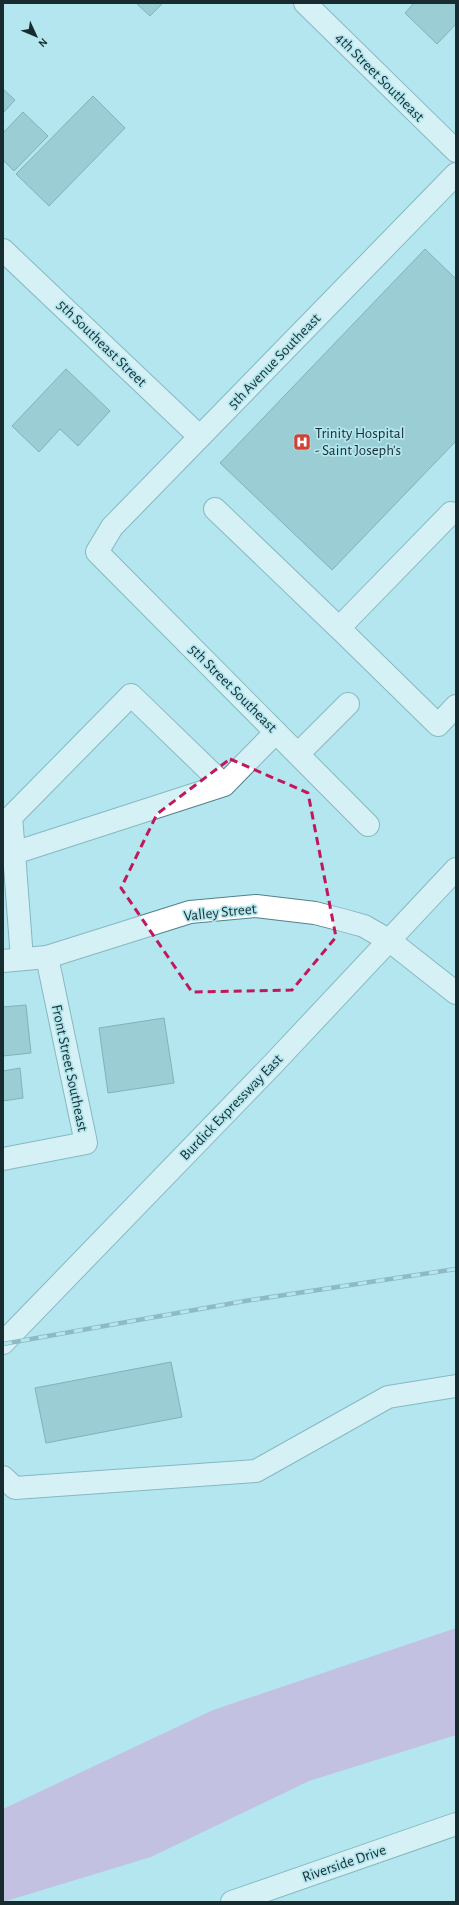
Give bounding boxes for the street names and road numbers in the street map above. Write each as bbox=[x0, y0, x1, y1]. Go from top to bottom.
street label: 4th Street Southeast bbox=[332, 30, 427, 125]
street label: 5th Southeast Street bbox=[54, 297, 149, 390]
street label: 5th Avenue Southeast bbox=[225, 311, 324, 412]
street label: 5th Street Southeast bbox=[186, 641, 280, 735]
street label: Valley Street bbox=[183, 901, 257, 924]
street label: Front Street Southeast bbox=[49, 1003, 90, 1133]
street label: Burdick Expressway East bbox=[177, 1051, 286, 1163]
street label: Riverside Drive bbox=[300, 1842, 388, 1885]

